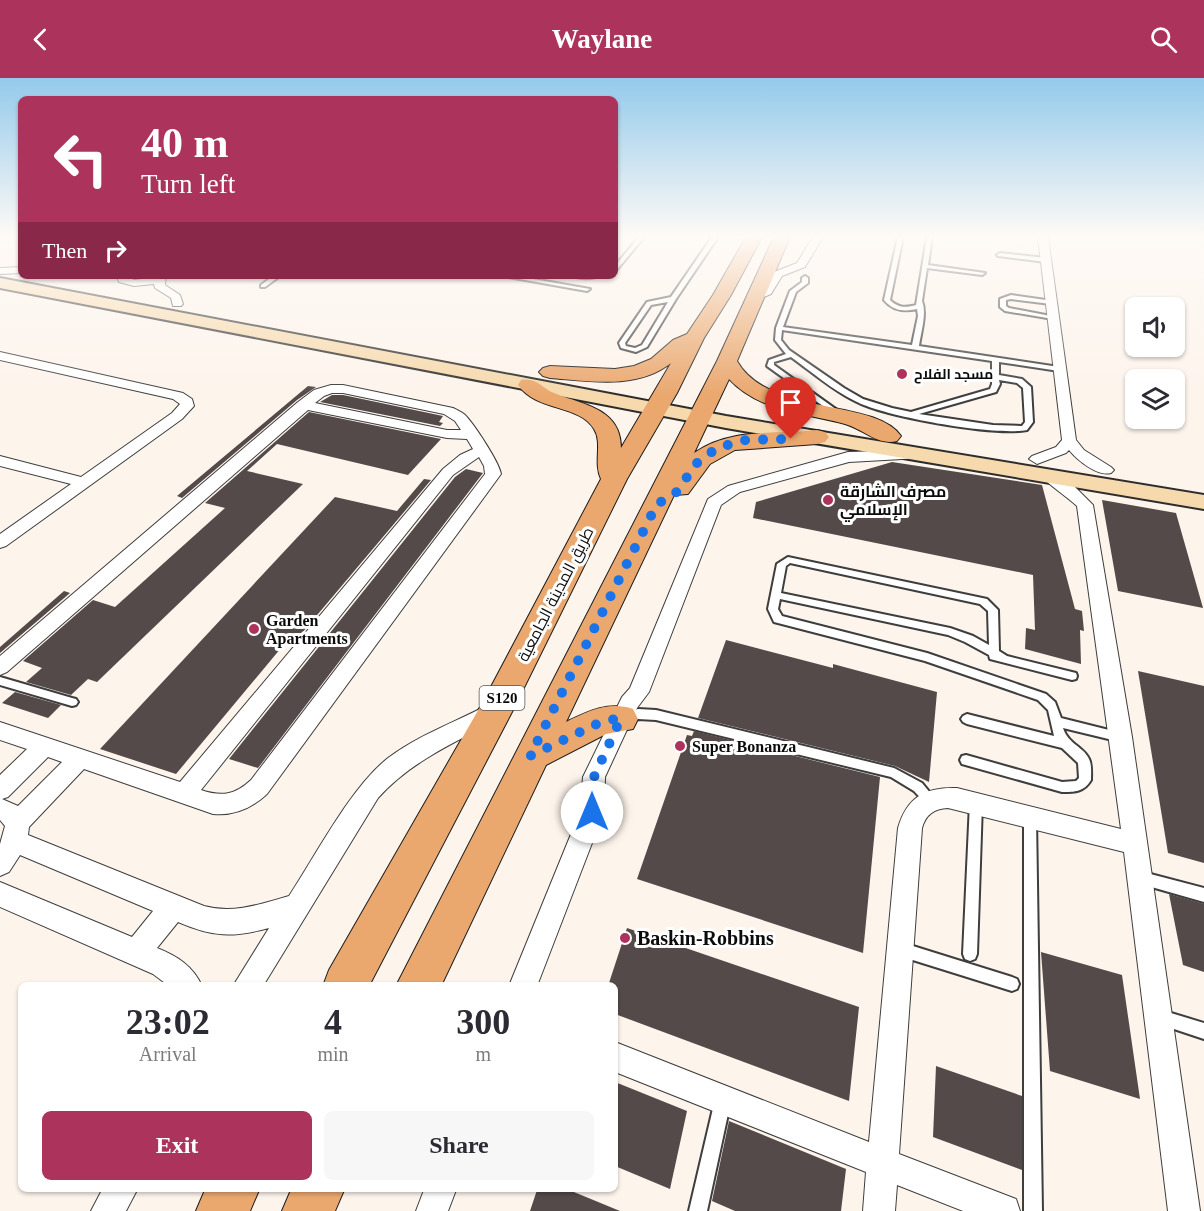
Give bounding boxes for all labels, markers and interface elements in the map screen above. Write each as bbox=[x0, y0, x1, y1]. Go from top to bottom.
icon: back bbox=[24, 23, 57, 56]
icon: search bbox=[1147, 23, 1180, 56]
text: Waylane bbox=[552, 24, 652, 54]
icon: left bbox=[42, 120, 120, 198]
text: 40 m bbox=[141, 120, 229, 166]
text: Turn left bbox=[141, 169, 235, 199]
icon: right bbox=[99, 234, 132, 267]
text: Then bbox=[42, 238, 87, 263]
map controls bbox=[1125, 297, 1185, 429]
button: sound bbox=[1125, 297, 1185, 357]
marker: مسجد الفلاح bbox=[895, 367, 909, 381]
place label: مسجد الفلاح bbox=[914, 367, 993, 384]
button: layers bbox=[1125, 369, 1185, 429]
pin bbox=[765, 377, 816, 439]
icon: arrive bbox=[774, 386, 807, 419]
place label: مصرف الشارقة الإسلامي bbox=[840, 483, 946, 522]
marker: مصرف الشارقة الإسلامي bbox=[821, 493, 835, 507]
street label: طريق المدينة الجامعية bbox=[514, 524, 598, 665]
place label: Garden Apartments bbox=[266, 612, 348, 648]
marker: Garden Apartments bbox=[247, 622, 261, 636]
road number: S120 bbox=[480, 686, 524, 710]
place label: Super Bonanza bbox=[692, 738, 796, 756]
marker: Super Bonanza bbox=[673, 739, 687, 753]
position arrow bbox=[560, 780, 624, 844]
place label: Baskin-Robbins bbox=[637, 927, 774, 949]
marker: Baskin-Robbins bbox=[618, 931, 632, 945]
text: 23:02 bbox=[126, 1002, 210, 1042]
text: 4 bbox=[324, 1002, 342, 1042]
text: 300 bbox=[456, 1002, 510, 1042]
text: Arrival bbox=[139, 1043, 197, 1065]
text: min bbox=[317, 1043, 349, 1065]
text: m bbox=[476, 1043, 491, 1065]
button: Exit bbox=[42, 1111, 312, 1180]
button: Share bbox=[324, 1111, 594, 1180]

